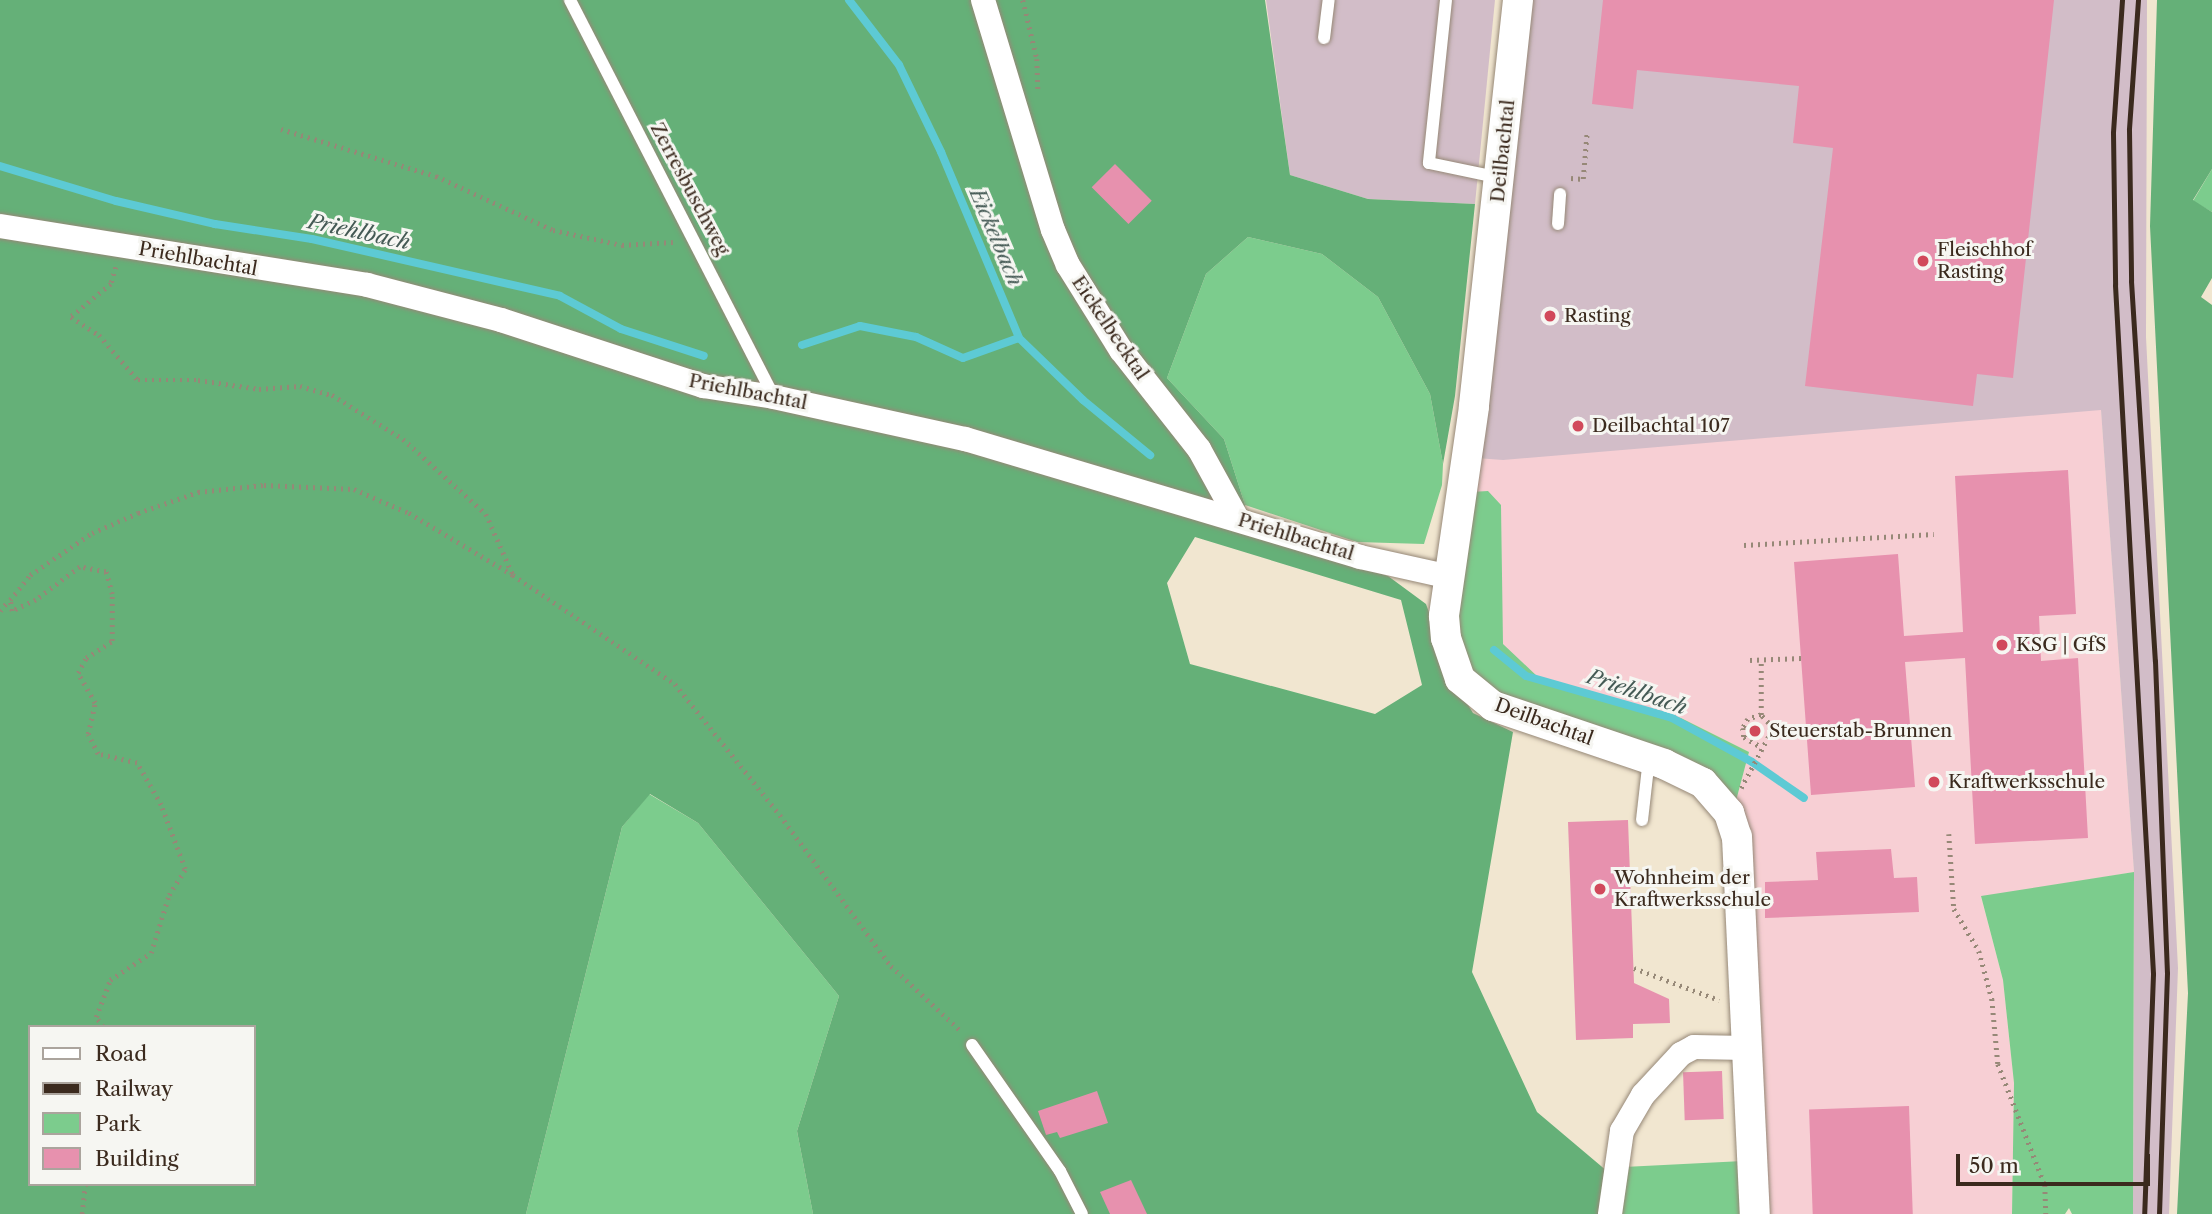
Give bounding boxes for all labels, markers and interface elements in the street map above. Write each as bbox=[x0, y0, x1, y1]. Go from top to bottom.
street label: Deilbachtal bbox=[1486, 98, 1520, 204]
street label: Zerresbuschweg bbox=[645, 119, 735, 259]
water label: Eickelbach bbox=[964, 184, 1028, 290]
water label: Priehlbach bbox=[306, 209, 412, 255]
street label: Priehlbachtal bbox=[137, 237, 259, 281]
place label: Fleischhof Rasting bbox=[1937, 239, 2032, 283]
marker: Fleischhof Rasting bbox=[1915, 253, 1931, 269]
street label: Eickelbecktal bbox=[1067, 272, 1153, 384]
place label: Rasting bbox=[1564, 305, 1630, 327]
marker: Rasting bbox=[1542, 308, 1558, 324]
street label: Priehlbachtal bbox=[687, 369, 809, 415]
place label: Deilbachtal 107 bbox=[1592, 415, 1730, 437]
marker: Deilbachtal 107 bbox=[1570, 418, 1586, 434]
street label: Priehlbachtal bbox=[1235, 509, 1357, 565]
place label: KSG | GfS bbox=[2016, 634, 2106, 656]
marker: KSG | GfS bbox=[1994, 637, 2010, 653]
water label: Priehlbach bbox=[1584, 664, 1690, 720]
street label: Deilbachtal bbox=[1492, 694, 1596, 750]
place label: Steuerstab-Brunnen bbox=[1769, 720, 1952, 742]
marker: Steuerstab-Brunnen bbox=[1747, 723, 1763, 739]
place label: Kraftwerksschule bbox=[1948, 771, 2105, 793]
marker: Kraftwerksschule bbox=[1926, 774, 1942, 790]
place label: Wohnheim der Kraftwerksschule bbox=[1614, 867, 1771, 911]
marker: Wohnheim der Kraftwerksschule bbox=[1592, 881, 1608, 897]
legend bbox=[28, 1025, 256, 1186]
text: Road bbox=[95, 1041, 147, 1066]
text: Railway bbox=[95, 1076, 173, 1101]
text: Park bbox=[95, 1111, 141, 1136]
scale bar bbox=[1960, 1140, 2154, 1184]
text: Building bbox=[95, 1146, 179, 1171]
text: 50 m bbox=[1969, 1153, 2019, 1178]

